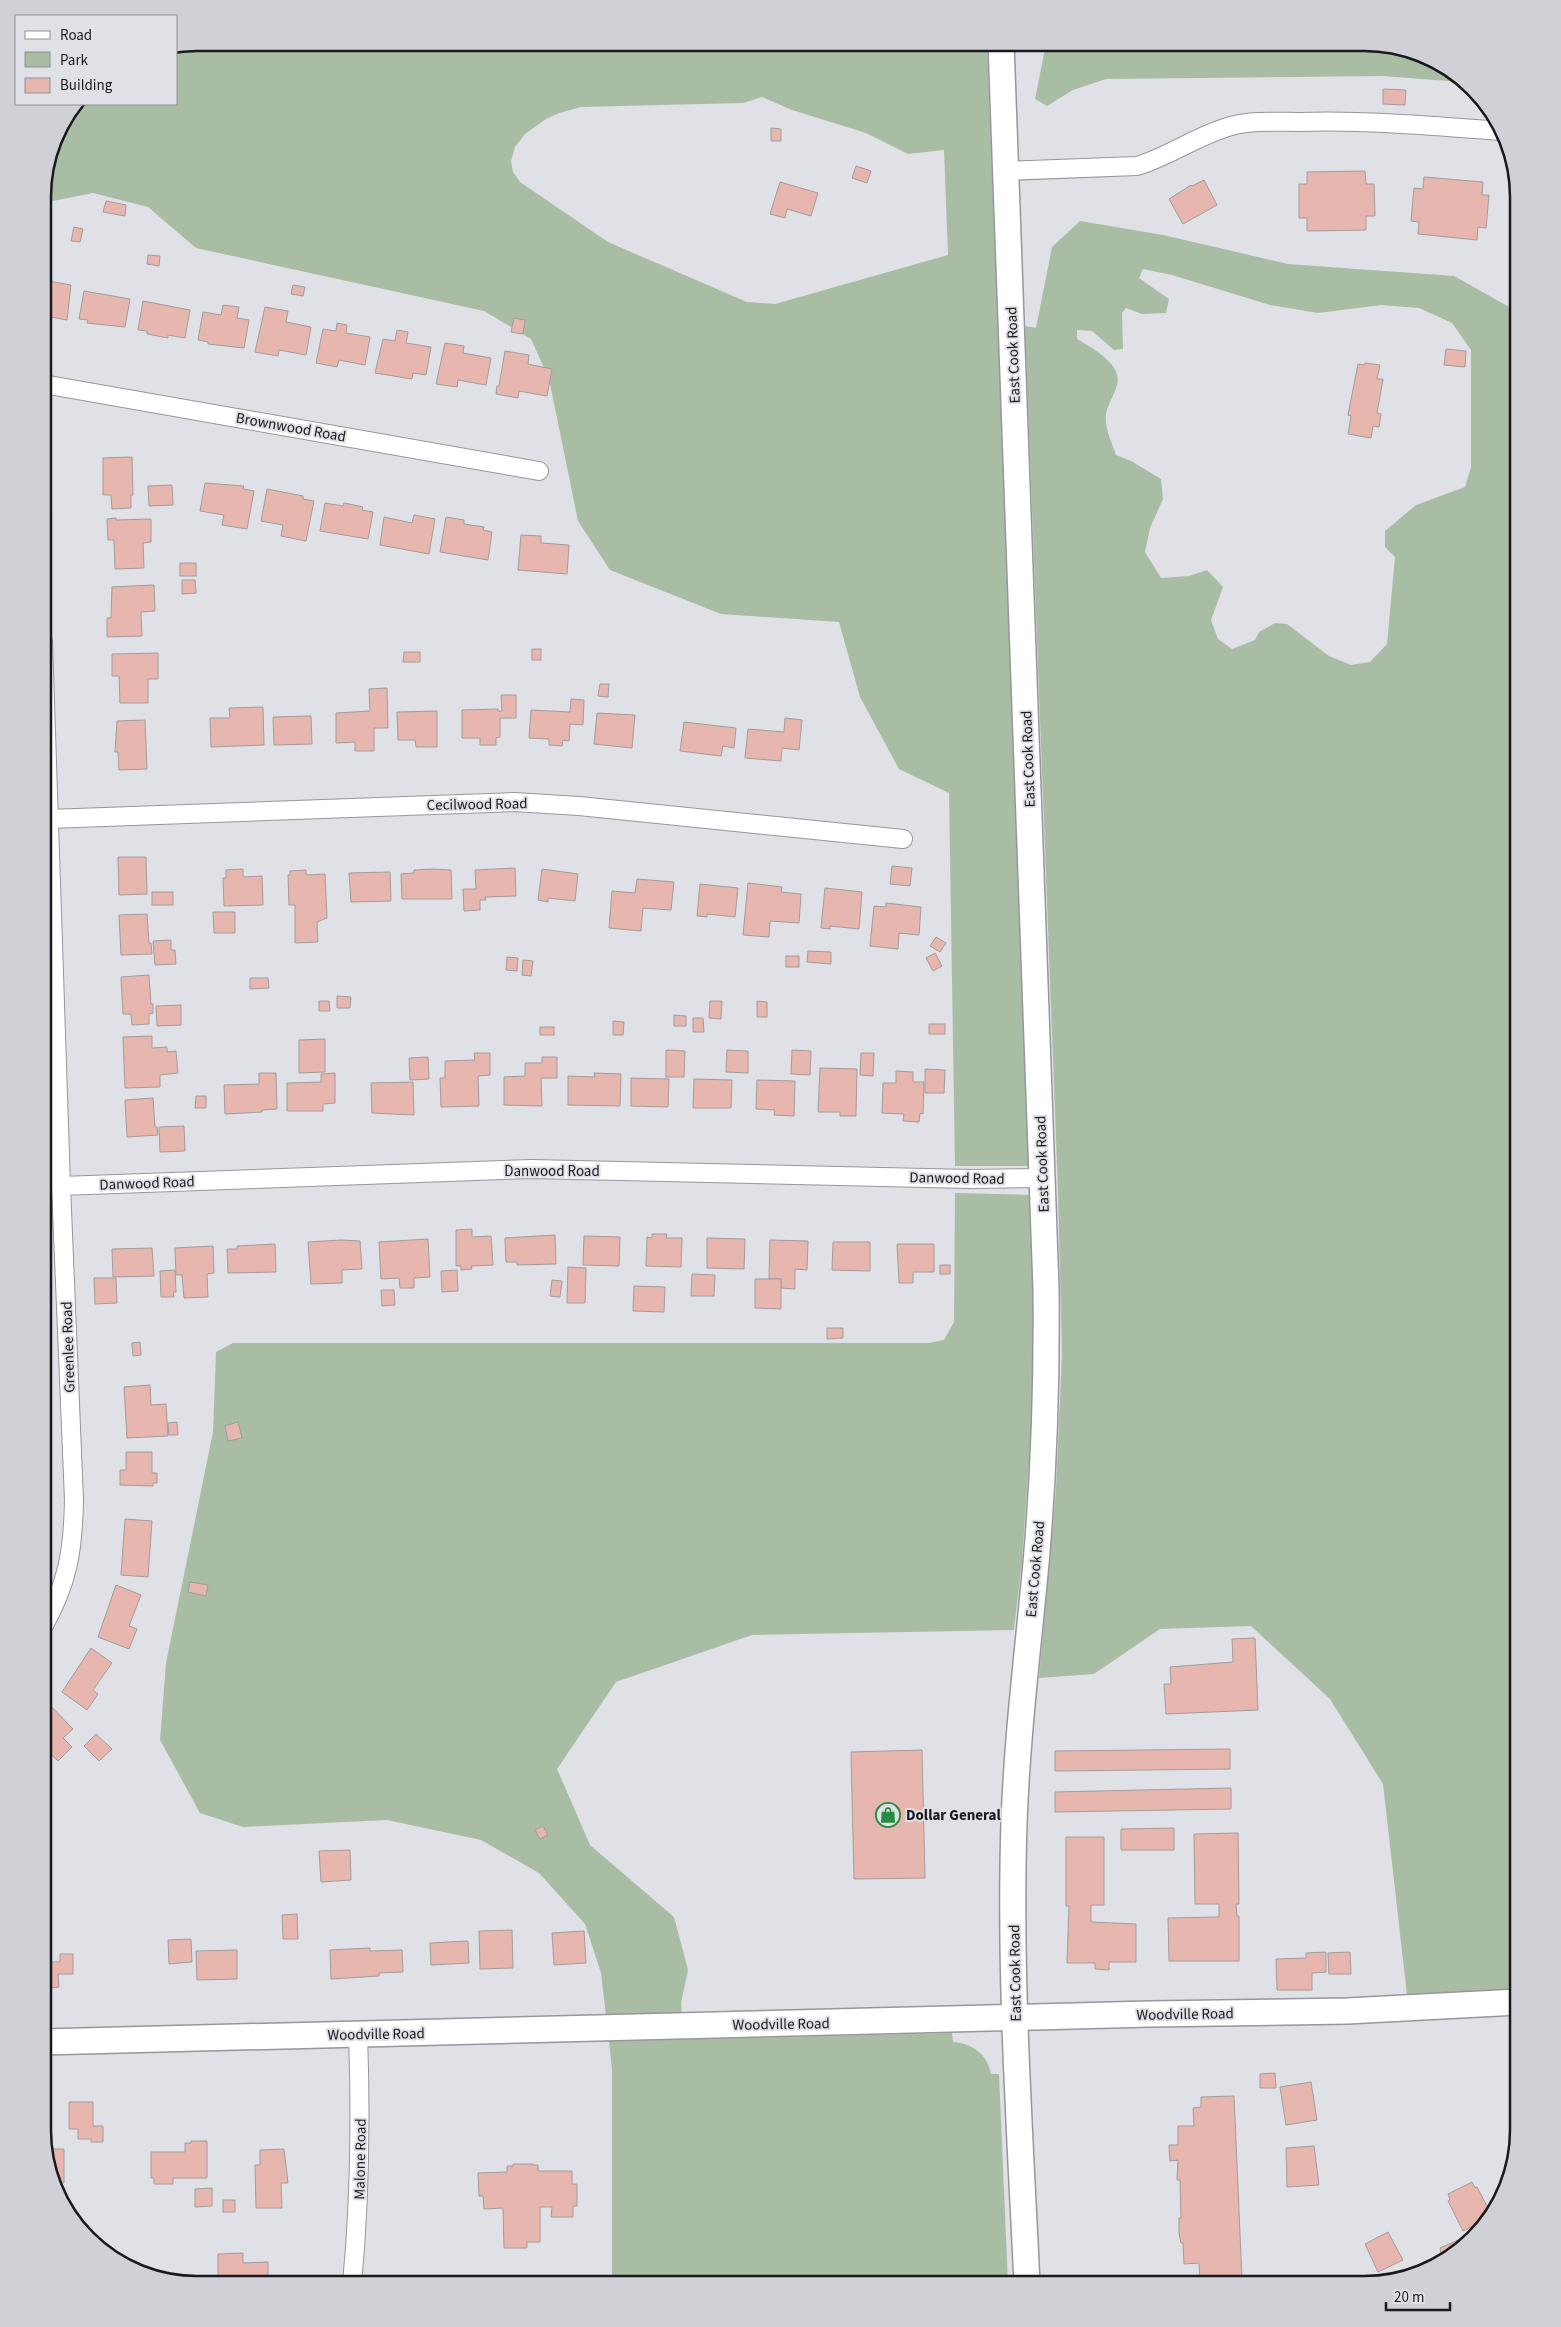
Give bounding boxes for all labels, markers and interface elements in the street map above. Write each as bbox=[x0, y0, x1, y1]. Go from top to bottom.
legend bbox=[15, 15, 178, 105]
text: Road bbox=[60, 25, 92, 46]
text: Park bbox=[60, 50, 89, 71]
text: Building bbox=[60, 75, 113, 96]
street label: East Cook Road bbox=[1001, 306, 1026, 404]
street label: Brownwood Road bbox=[234, 407, 348, 448]
street label: East Cook Road bbox=[1016, 710, 1041, 808]
street label: Cecilwood Road bbox=[426, 793, 528, 816]
street label: East Cook Road bbox=[1030, 1115, 1055, 1213]
street label: Danwood Road bbox=[504, 1161, 600, 1182]
street label: Danwood Road bbox=[909, 1167, 1005, 1190]
street label: Danwood Road bbox=[99, 1171, 195, 1196]
street label: Greenlee Road bbox=[56, 1301, 81, 1393]
street label: East Cook Road bbox=[1021, 1520, 1050, 1618]
shop icon: Dollar General bbox=[875, 1802, 901, 1828]
place label: Dollar General bbox=[906, 1805, 1001, 1826]
street label: East Cook Road bbox=[1004, 1924, 1027, 2022]
street label: Woodville Road bbox=[1136, 2003, 1234, 2026]
street label: Woodville Road bbox=[732, 2013, 830, 2036]
street label: Woodville Road bbox=[327, 2023, 425, 2046]
street label: Malone Road bbox=[349, 2118, 372, 2200]
scale bar bbox=[1386, 2280, 1450, 2312]
text: 20 m bbox=[1394, 2287, 1424, 2308]

